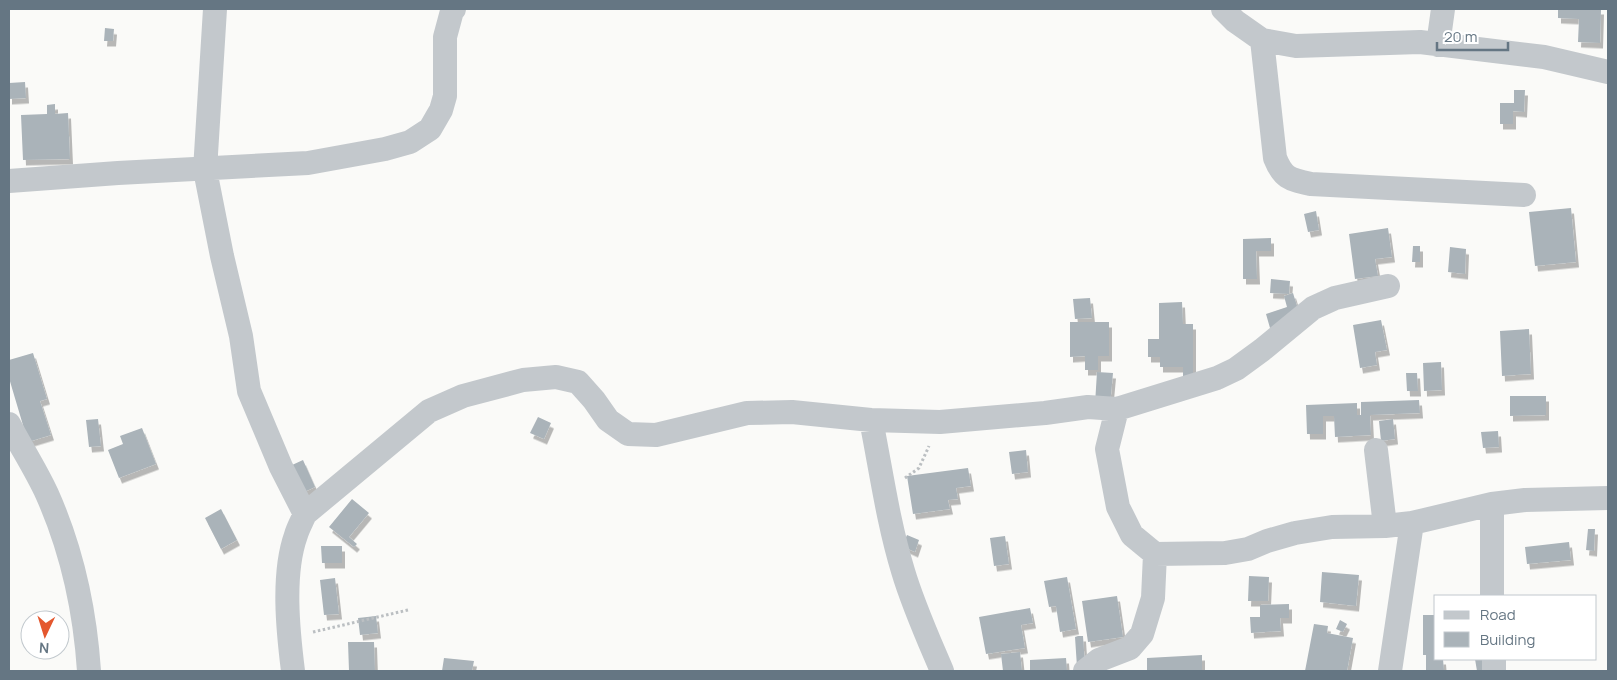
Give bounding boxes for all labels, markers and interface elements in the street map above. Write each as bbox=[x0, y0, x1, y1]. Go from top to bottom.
scale bar bbox=[1437, 20, 1508, 52]
text: 20 m bbox=[1444, 26, 1477, 47]
legend bbox=[1434, 595, 1597, 660]
text: Road bbox=[1480, 604, 1516, 625]
north arrow bbox=[20, 610, 70, 660]
text: Building bbox=[1480, 629, 1535, 650]
text: N bbox=[38, 639, 50, 658]

